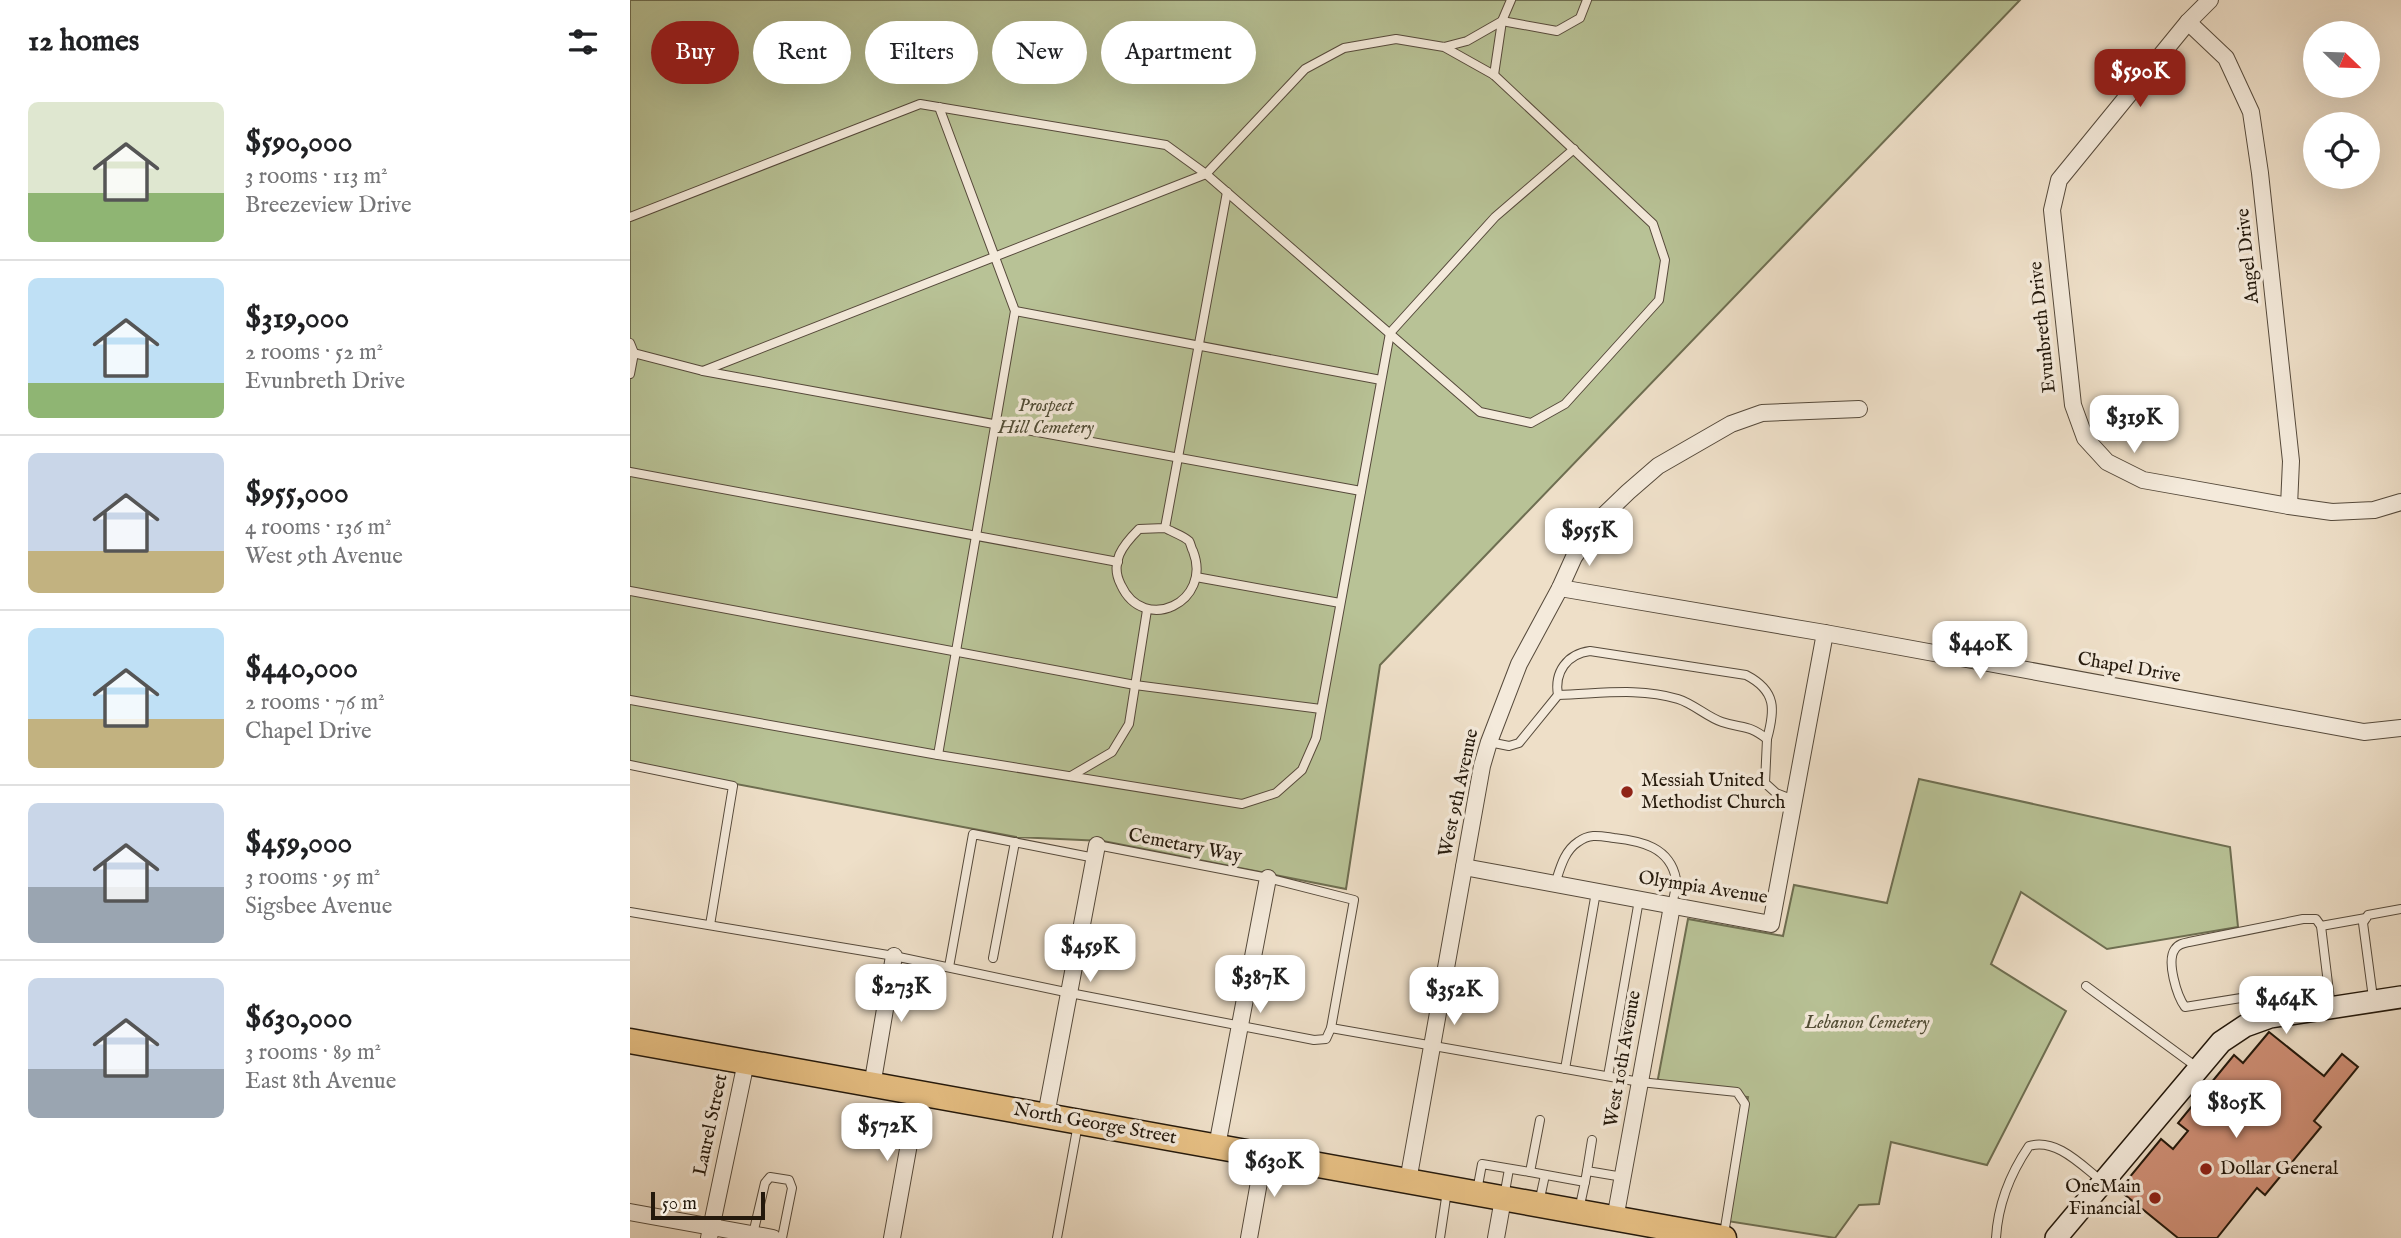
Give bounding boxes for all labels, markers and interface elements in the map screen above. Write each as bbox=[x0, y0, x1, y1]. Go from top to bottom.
chip: Buy bbox=[651, 21, 739, 84]
chip: Rent bbox=[753, 21, 851, 84]
chip: Filters bbox=[865, 21, 978, 84]
chip: New bbox=[992, 21, 1087, 84]
chip: Apartment bbox=[1101, 21, 1256, 84]
north arrow bbox=[2303, 21, 2380, 98]
map controls bbox=[2303, 21, 2380, 189]
text: 12 homes bbox=[28, 23, 139, 61]
icon: filters bbox=[564, 23, 602, 61]
pin: $590K bbox=[2091, 50, 2189, 109]
text: $590K bbox=[2110, 57, 2170, 86]
button: locate bbox=[2303, 112, 2380, 189]
text: $590,000 bbox=[245, 124, 353, 162]
icon: home bbox=[84, 130, 168, 214]
text: 3 rooms · 113 m² bbox=[245, 162, 388, 191]
text: Breezeview Drive bbox=[245, 191, 412, 220]
street label: Angel Drive bbox=[2231, 207, 2265, 306]
street label: Evunbreth Drive bbox=[2024, 260, 2062, 394]
text: $319,000 bbox=[245, 300, 349, 338]
icon: home bbox=[84, 306, 168, 390]
text: 2 rooms · 52 m² bbox=[245, 338, 383, 367]
text: Evunbreth Drive bbox=[245, 367, 405, 396]
park label: Prospect Hill Cemetery bbox=[997, 394, 1095, 440]
pin: $319K bbox=[2085, 396, 2183, 455]
text: $319K bbox=[2106, 403, 2162, 432]
text: $955,000 bbox=[245, 475, 349, 513]
icon: home bbox=[84, 481, 168, 565]
pin: $955K bbox=[1540, 508, 1638, 568]
text: 4 rooms · 136 m² bbox=[245, 513, 392, 542]
text: $955K bbox=[1561, 516, 1617, 545]
text: West 9th Avenue bbox=[245, 542, 403, 571]
pin: $440K bbox=[1931, 622, 2029, 681]
text: $440K bbox=[1948, 629, 2012, 658]
street label: Chapel Drive bbox=[2075, 647, 2183, 689]
text: $440,000 bbox=[245, 650, 358, 688]
icon: home bbox=[84, 656, 168, 740]
text: 2 rooms · 76 m² bbox=[245, 688, 385, 717]
text: Chapel Drive bbox=[245, 717, 372, 746]
street label: West 9th Avenue bbox=[1434, 726, 1484, 859]
place label: Messiah United Methodist Church bbox=[1641, 769, 1785, 815]
marker: Messiah United Methodist Church bbox=[1619, 784, 1635, 800]
street label: Cemetary Way bbox=[1126, 823, 1244, 869]
text: $459,000 bbox=[245, 825, 352, 863]
icon: home bbox=[84, 831, 168, 915]
text: 3 rooms · 95 m² bbox=[245, 863, 380, 892]
street label: Olympia Avenue bbox=[1637, 866, 1770, 910]
text: Sigsbee Avenue bbox=[245, 892, 392, 921]
pin: $459K bbox=[1041, 925, 1139, 984]
text: $459K bbox=[1061, 932, 1119, 961]
pin: $387K bbox=[1211, 956, 1309, 1015]
text: $387K bbox=[1231, 963, 1289, 992]
pin: $273K bbox=[852, 964, 950, 1024]
pin: $352K bbox=[1405, 968, 1503, 1027]
text: $273K bbox=[871, 972, 931, 1001]
text: $352K bbox=[1425, 975, 1483, 1004]
pin: $464K bbox=[2237, 976, 2335, 1036]
text: $464K bbox=[2255, 984, 2317, 1013]
street label: West 10th Avenue bbox=[1599, 988, 1647, 1129]
text: $630,000 bbox=[245, 1000, 352, 1038]
icon: home bbox=[84, 1006, 168, 1090]
park label: Lebanon Cemetery bbox=[1804, 1011, 1930, 1035]
text: 3 rooms · 89 m² bbox=[245, 1038, 381, 1067]
text: East 8th Avenue bbox=[245, 1067, 396, 1096]
street label: Laurel Street bbox=[688, 1071, 734, 1178]
pin: $805K bbox=[2187, 1080, 2285, 1140]
text: $805K bbox=[2207, 1088, 2265, 1117]
street label: North George Street bbox=[1012, 1098, 1179, 1150]
pin: $572K bbox=[838, 1104, 936, 1163]
text: $572K bbox=[857, 1111, 917, 1140]
pin: $630K bbox=[1225, 1140, 1323, 1199]
text: $630K bbox=[1245, 1147, 1303, 1176]
place label: Dollar General bbox=[2220, 1157, 2339, 1181]
marker: Dollar General bbox=[2198, 1161, 2214, 1177]
place label: OneMain Financial bbox=[2065, 1175, 2142, 1221]
scale bar bbox=[651, 1189, 765, 1221]
marker: OneMain Financial bbox=[2147, 1190, 2163, 1206]
text: 50 m bbox=[662, 1192, 697, 1216]

